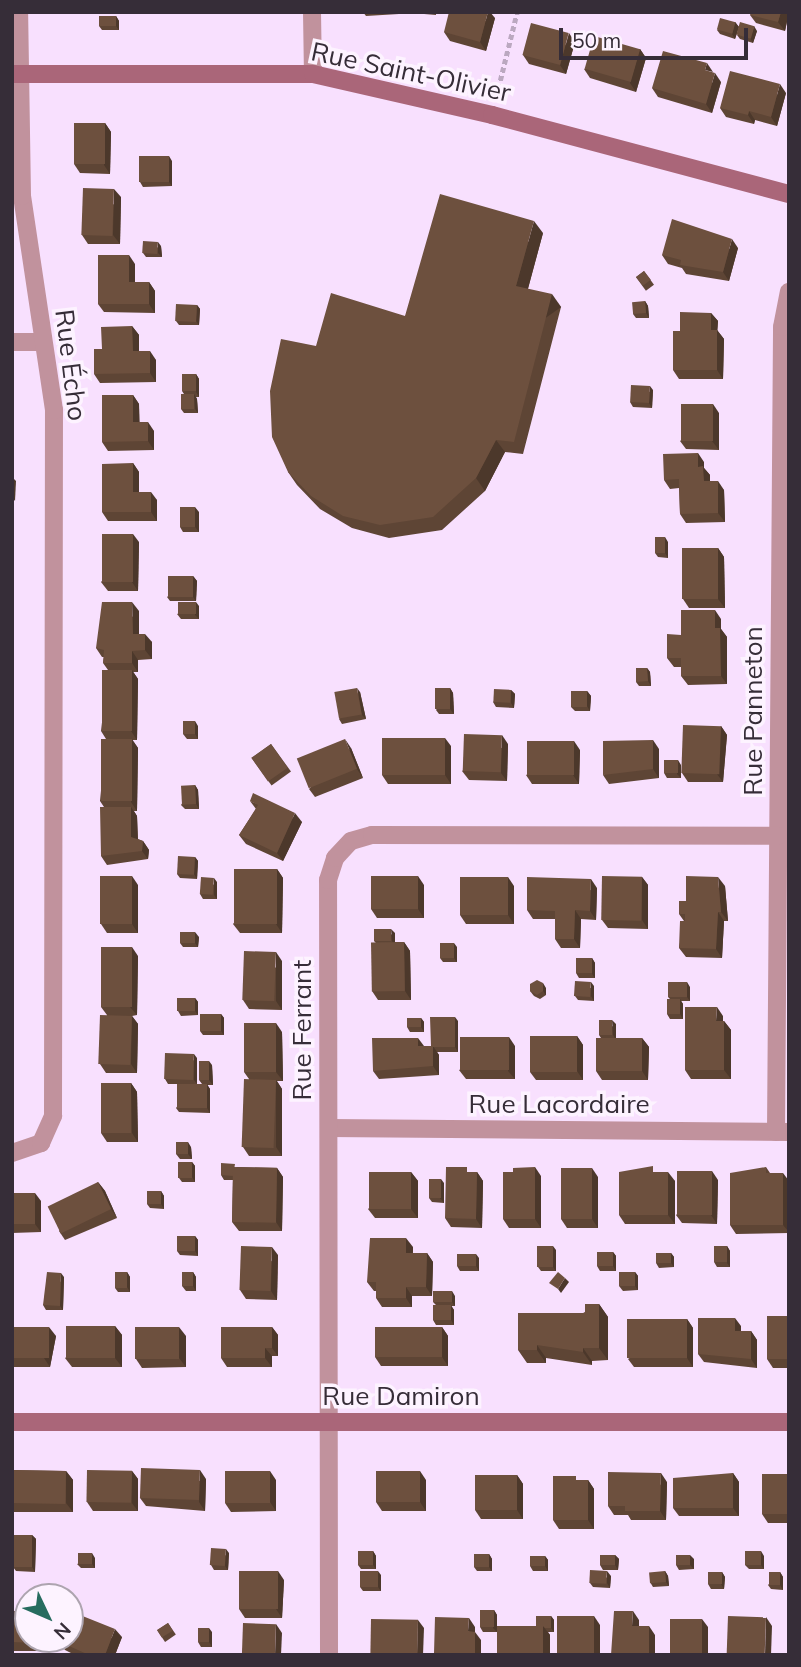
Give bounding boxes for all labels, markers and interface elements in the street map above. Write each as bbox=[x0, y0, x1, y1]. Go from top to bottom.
scale bar bbox=[563, 14, 752, 58]
text: 50 m bbox=[572, 27, 621, 53]
street label: Rue Saint-Olivier bbox=[308, 36, 514, 108]
street label: Rue Écho bbox=[49, 307, 93, 423]
street label: Rue Panneton bbox=[737, 626, 769, 796]
street label: Rue Ferrant bbox=[286, 960, 318, 1100]
street label: Rue Lacordaire bbox=[468, 1088, 650, 1120]
street label: Rue Damiron bbox=[322, 1380, 480, 1412]
north arrow bbox=[14, 1583, 84, 1653]
text: N bbox=[49, 1618, 76, 1645]

